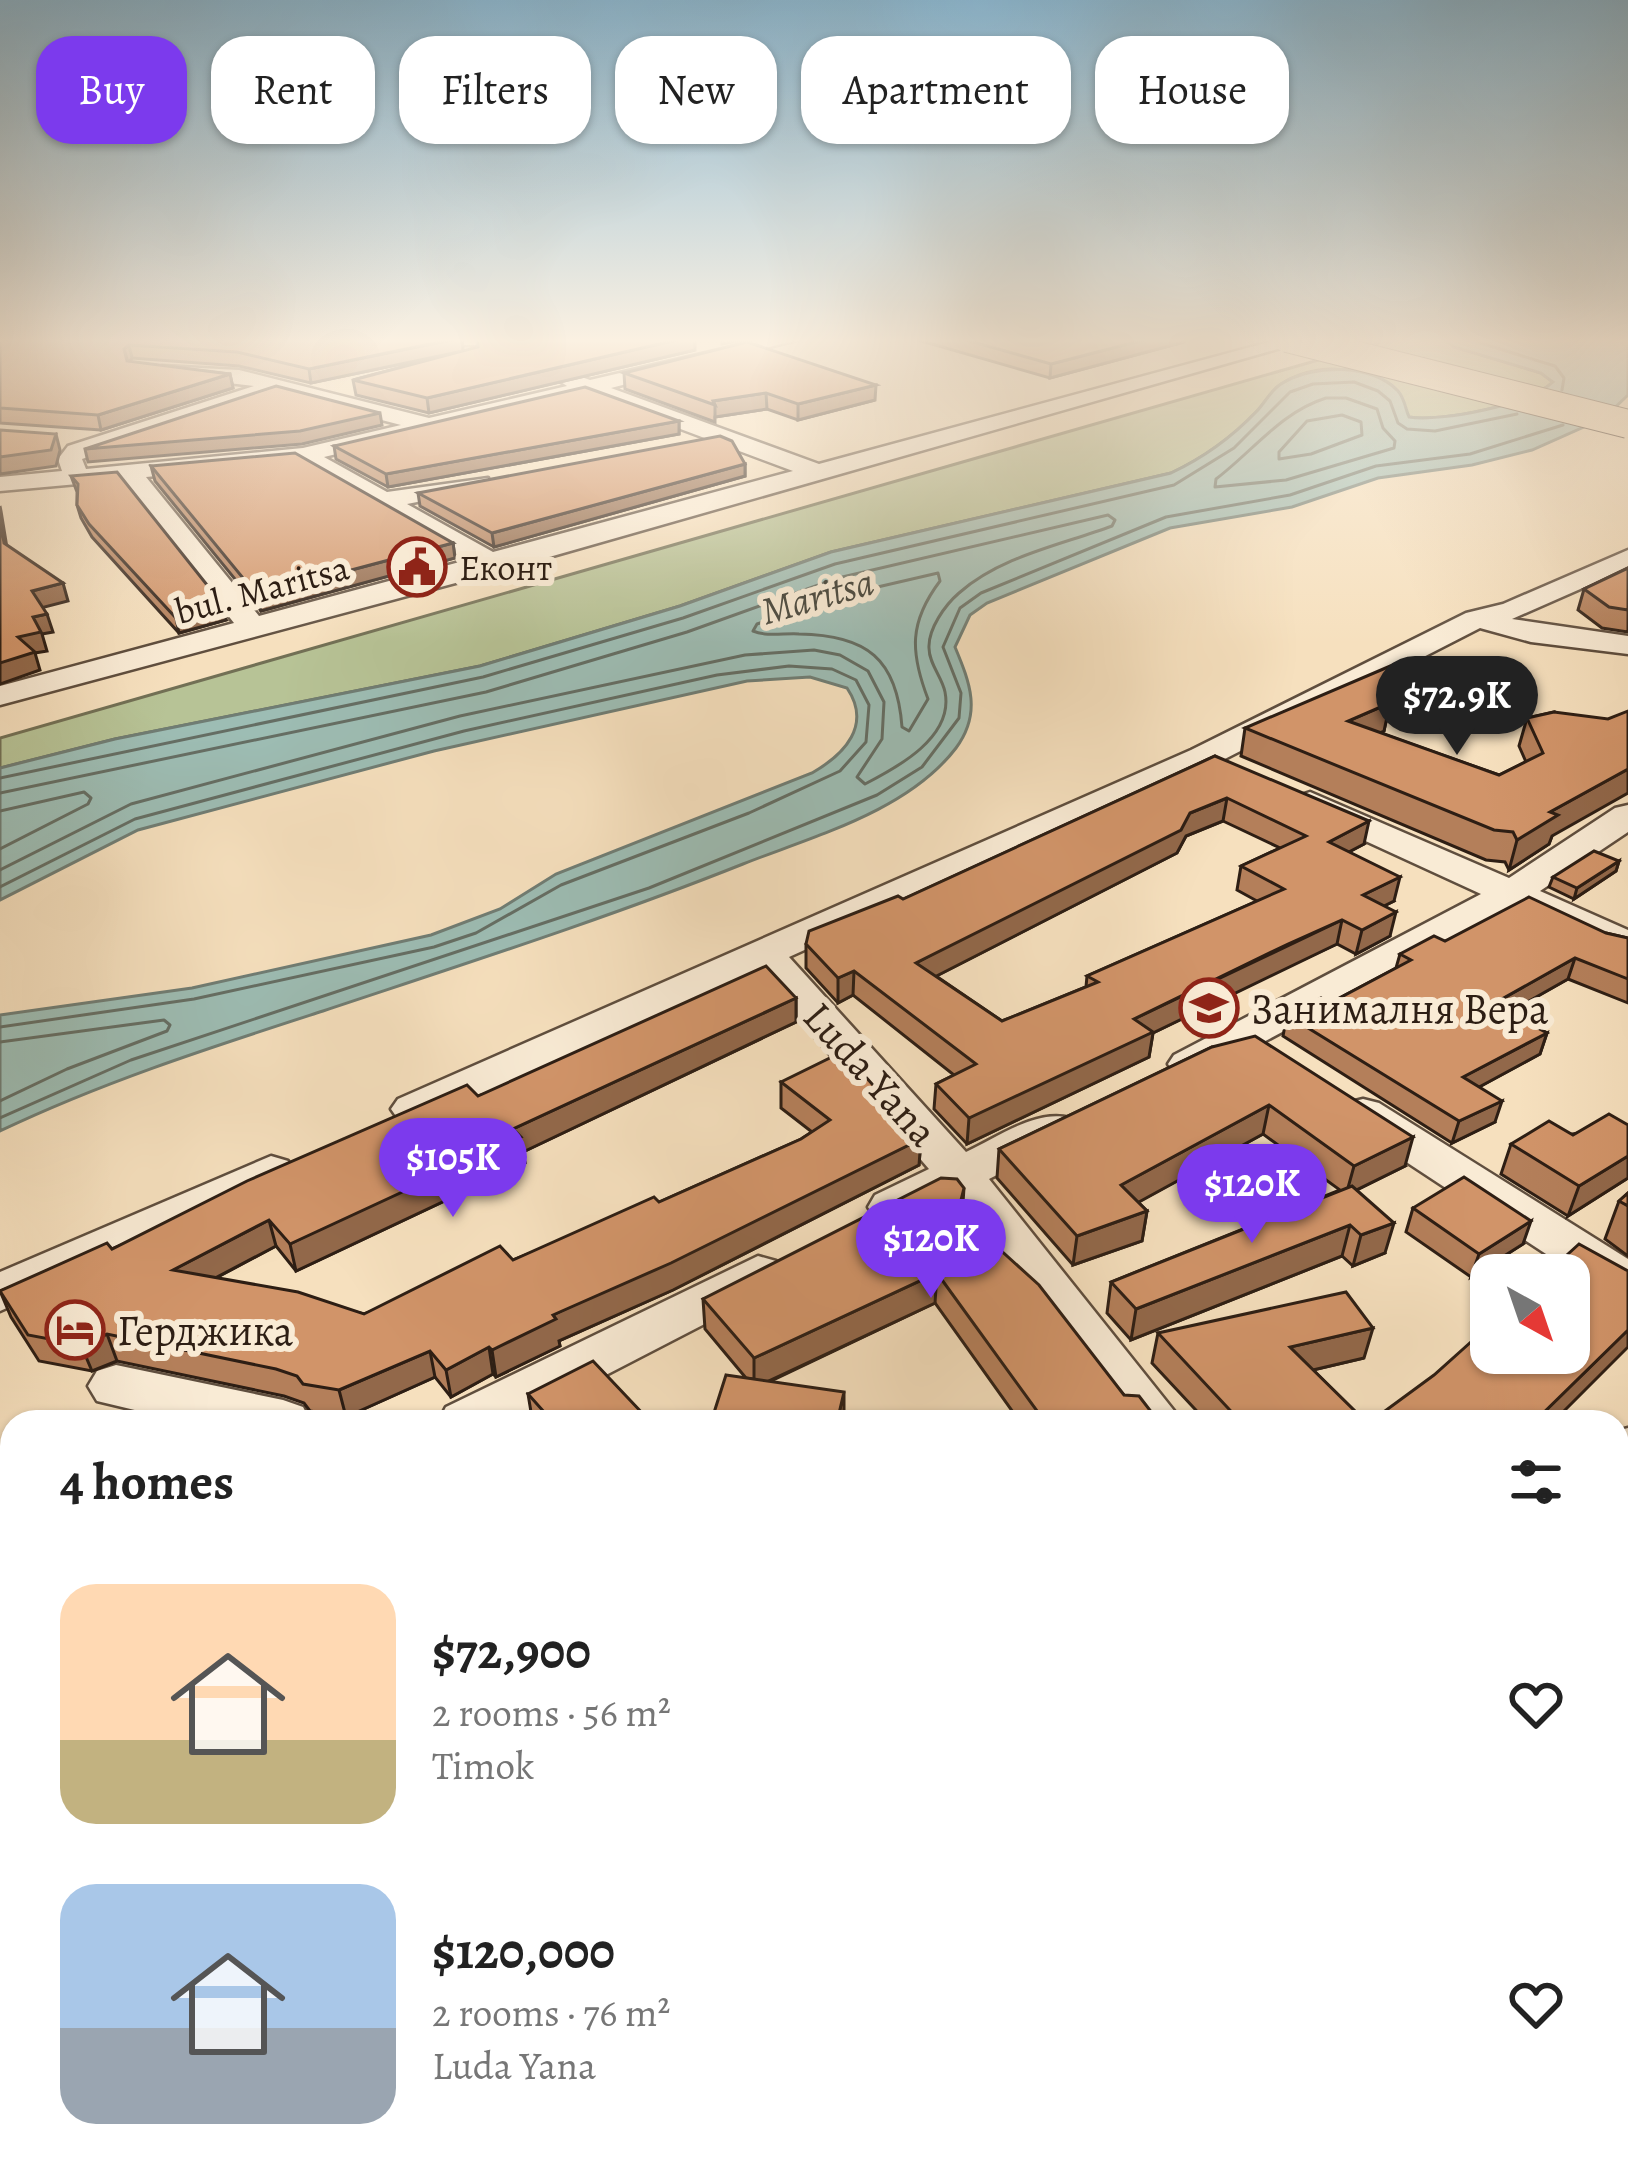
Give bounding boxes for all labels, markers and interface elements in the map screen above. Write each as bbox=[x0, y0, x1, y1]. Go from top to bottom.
chip: Buy bbox=[36, 36, 187, 144]
chip: Rent bbox=[211, 36, 375, 144]
chip: Filters bbox=[399, 36, 591, 144]
chip: New bbox=[615, 36, 777, 144]
chip: Apartment bbox=[801, 36, 1071, 144]
chip: House bbox=[1095, 36, 1289, 144]
public building icon: Еконт bbox=[386, 536, 448, 598]
street label: bul. Maritsa bbox=[170, 542, 354, 636]
place label: Еконт bbox=[459, 543, 552, 592]
water label: Maritsa bbox=[754, 555, 880, 637]
pin: $72.9K bbox=[1359, 656, 1555, 758]
text: $72.9K bbox=[1403, 668, 1511, 721]
school or university icon: Занималня Вера bbox=[1178, 977, 1240, 1039]
place label: Занималня Вера bbox=[1251, 980, 1549, 1037]
street label: Luda Yana bbox=[791, 989, 952, 1159]
pin: $105K bbox=[369, 1118, 537, 1220]
text: $105K bbox=[406, 1130, 500, 1183]
pin: $120K bbox=[1168, 1144, 1336, 1246]
text: $120K bbox=[1204, 1156, 1300, 1209]
pin: $120K bbox=[847, 1199, 1015, 1301]
text: $120K bbox=[883, 1211, 979, 1264]
north arrow bbox=[1470, 1254, 1590, 1374]
map controls bbox=[1470, 1254, 1590, 1374]
hotel icon: Герджика bbox=[44, 1299, 106, 1361]
place label: Герджика bbox=[117, 1302, 294, 1359]
text: 4 homes bbox=[60, 1447, 234, 1517]
icon: filters bbox=[1503, 1449, 1569, 1515]
text: $72,900 bbox=[432, 1616, 591, 1686]
icon: home bbox=[156, 1632, 300, 1776]
icon: heart bbox=[1503, 1671, 1569, 1737]
text: 2 rooms · 56 m² bbox=[432, 1686, 671, 1739]
text: Timok bbox=[432, 1739, 534, 1792]
text: $120,000 bbox=[432, 1916, 615, 1986]
icon: home bbox=[156, 1932, 300, 2076]
icon: heart bbox=[1503, 1971, 1569, 2037]
text: 2 rooms · 76 m² bbox=[432, 1986, 670, 2039]
text: Luda Yana bbox=[432, 2039, 596, 2092]

